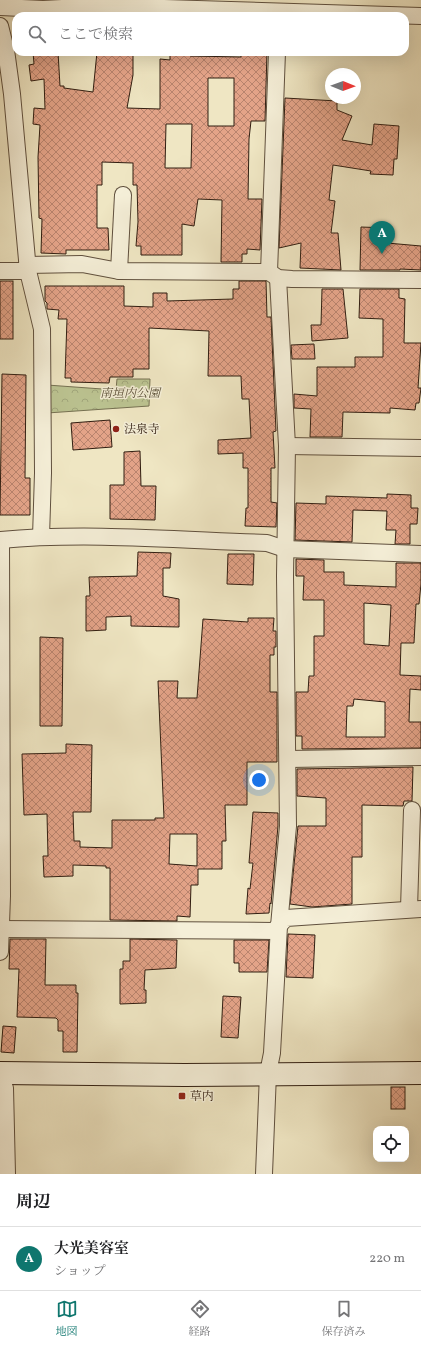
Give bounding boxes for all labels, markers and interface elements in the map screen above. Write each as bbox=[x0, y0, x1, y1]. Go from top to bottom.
search box bbox=[12, 12, 409, 56]
icon: search bbox=[26, 23, 48, 45]
text: ここで検索 bbox=[58, 25, 133, 46]
north arrow bbox=[325, 68, 361, 104]
pin: A bbox=[369, 221, 395, 254]
park label: 南垣内公園 bbox=[100, 386, 162, 402]
place label: 法泉寺 bbox=[124, 422, 160, 438]
marker: 法泉寺 bbox=[111, 424, 121, 434]
your location bbox=[249, 770, 269, 790]
place label: 草内 bbox=[190, 1089, 214, 1105]
marker: 草内 bbox=[177, 1091, 187, 1101]
map controls bbox=[373, 1126, 409, 1162]
button: locate bbox=[373, 1126, 409, 1162]
text: 周辺 bbox=[16, 1191, 50, 1214]
text: 大光美容室 bbox=[54, 1239, 129, 1260]
text: A bbox=[24, 1250, 34, 1268]
text: 220 m bbox=[369, 1250, 405, 1268]
text: ショップ bbox=[54, 1263, 106, 1281]
tab: 地図 bbox=[56, 1298, 78, 1340]
tab: 経路 bbox=[189, 1298, 211, 1340]
tab: 保存済み bbox=[322, 1298, 366, 1340]

